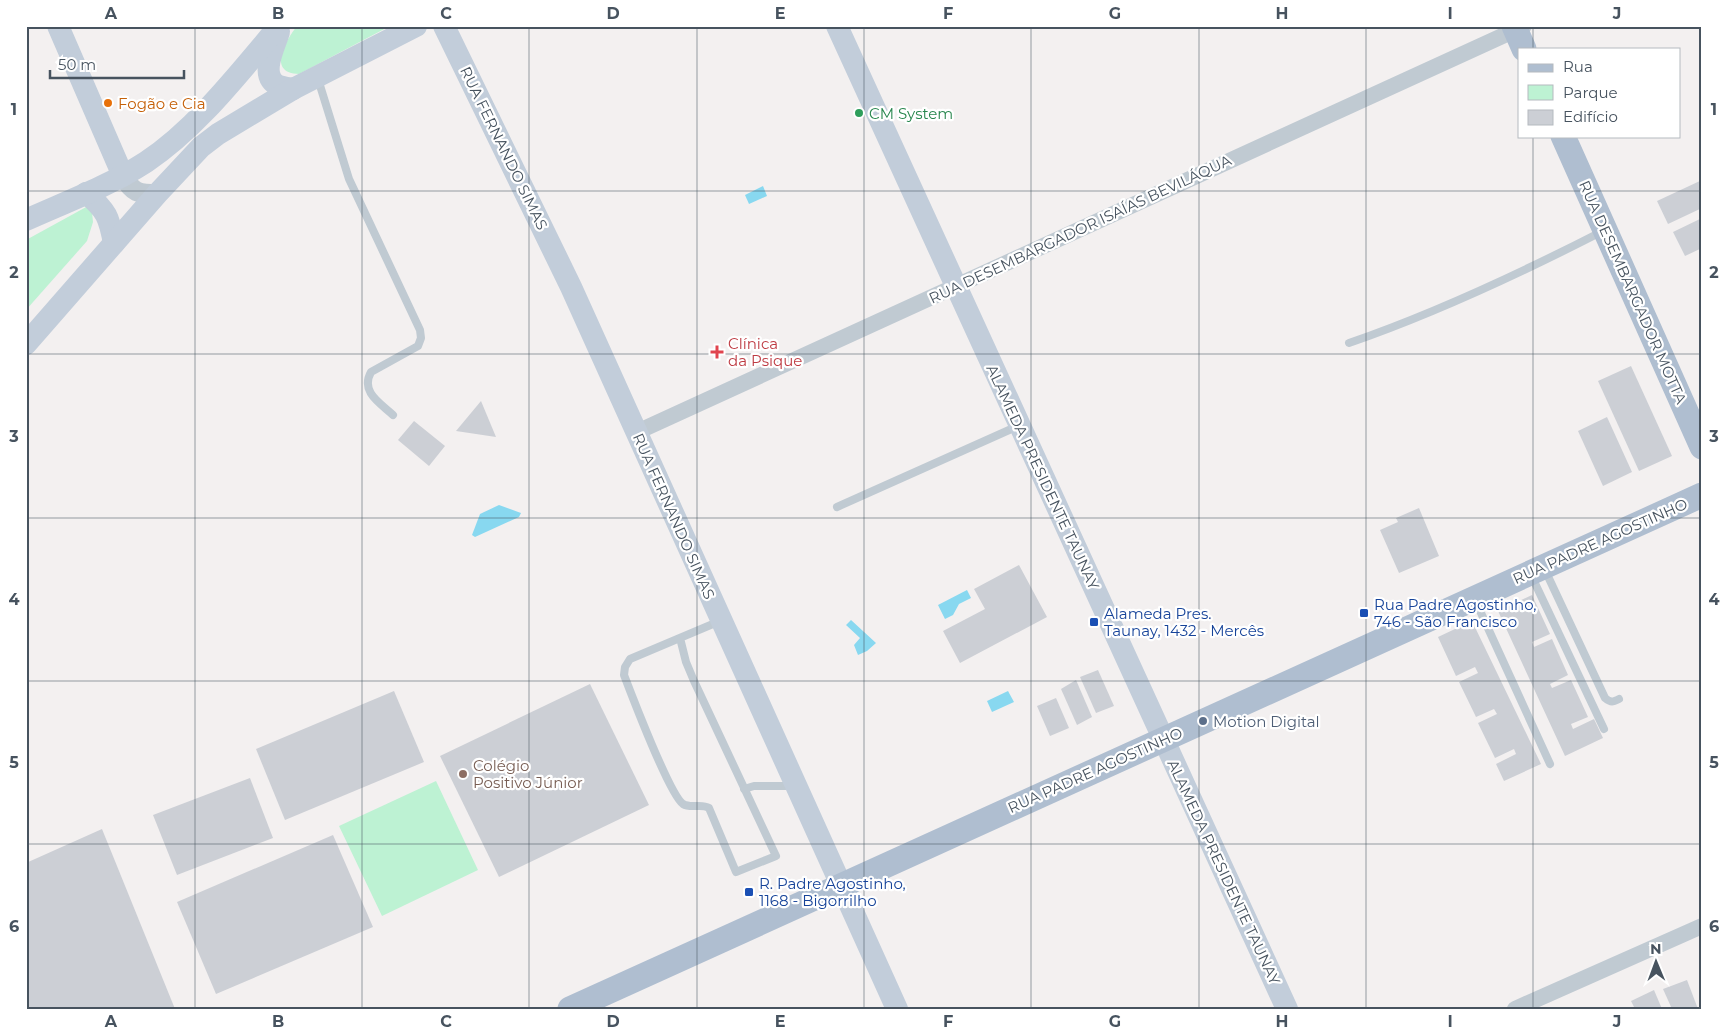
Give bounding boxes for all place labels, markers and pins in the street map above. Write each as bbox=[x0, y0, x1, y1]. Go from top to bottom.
place label: Fogão e Cia bbox=[118, 94, 206, 113]
marker: Fogão e Cia bbox=[102, 97, 114, 109]
place label: CM System bbox=[869, 104, 953, 123]
marker: CM System bbox=[853, 107, 865, 119]
place label: Clínica da Psique bbox=[728, 334, 802, 370]
marker: Clínica da Psique bbox=[710, 345, 724, 359]
place label: Rua Padre Agostinho, 746 - São Francisco bbox=[1374, 595, 1537, 631]
place label: Alameda Pres. Taunay, 1432 - Mercês bbox=[1104, 604, 1264, 640]
marker: Rua Padre Agostinho, 746 - São Francisco bbox=[1358, 607, 1370, 619]
marker: Alameda Pres. Taunay, 1432 - Mercês bbox=[1088, 616, 1100, 628]
place label: Motion Digital bbox=[1213, 712, 1320, 731]
marker: Motion Digital bbox=[1197, 715, 1209, 727]
place label: Colégio Positivo Júnior bbox=[473, 756, 583, 792]
marker: Colégio Positivo Júnior bbox=[457, 768, 469, 780]
place label: R. Padre Agostinho, 1168 - Bigorrilho bbox=[759, 874, 906, 910]
marker: R. Padre Agostinho, 1168 - Bigorrilho bbox=[743, 886, 755, 898]

